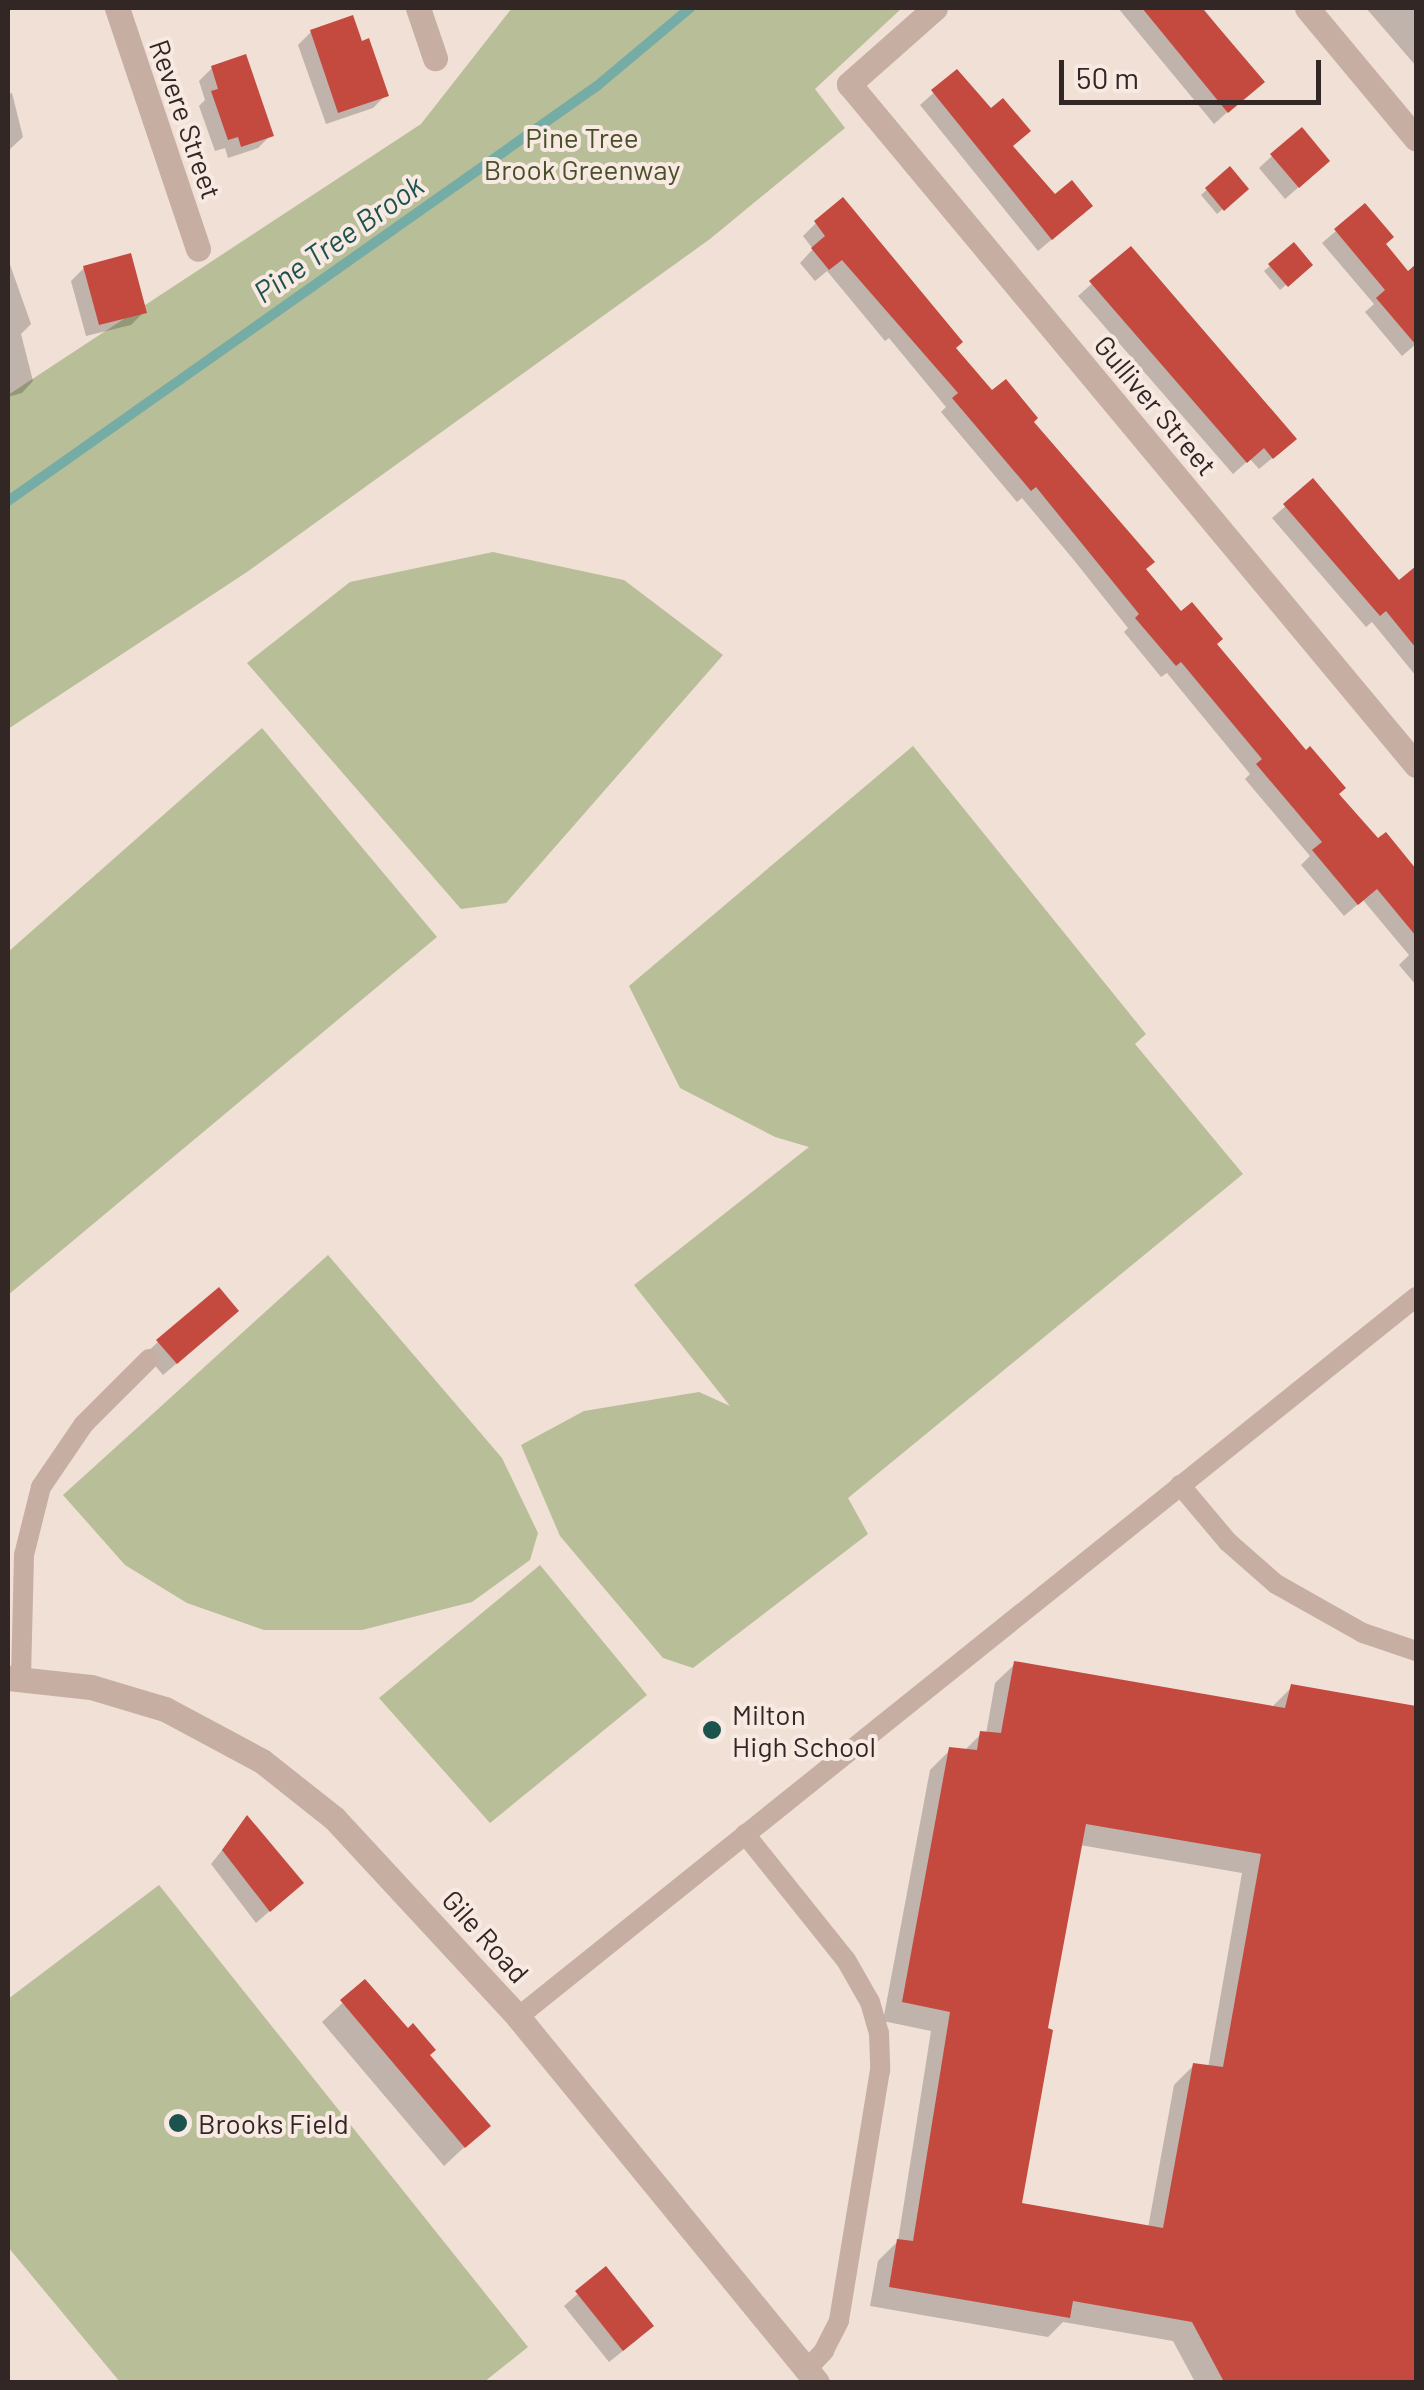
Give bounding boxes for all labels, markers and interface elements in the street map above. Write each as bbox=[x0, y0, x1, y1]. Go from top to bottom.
street label: Revere Street bbox=[143, 35, 229, 203]
scale bar bbox=[1064, 40, 1326, 102]
text: 50 m bbox=[1076, 59, 1139, 95]
park label: Pine Tree Brook Greenway bbox=[484, 120, 680, 186]
water label: Pine Tree Brook bbox=[246, 166, 430, 310]
street label: Gulliver Street bbox=[1088, 328, 1224, 482]
place label: Milton High School bbox=[732, 1697, 876, 1763]
marker: Milton High School bbox=[701, 1719, 723, 1741]
street label: Gile Road bbox=[436, 1883, 536, 1989]
place label: Brooks Field bbox=[198, 2106, 349, 2140]
marker: Brooks Field bbox=[167, 2112, 189, 2134]

